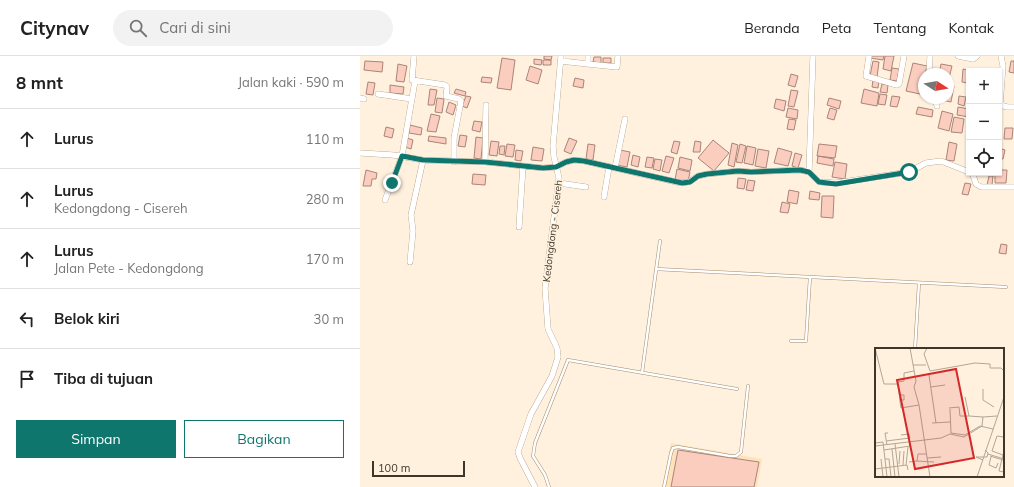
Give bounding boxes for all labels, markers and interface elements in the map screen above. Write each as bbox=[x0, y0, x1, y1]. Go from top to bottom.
search box bbox=[113, 10, 393, 46]
text: Citynav bbox=[20, 16, 89, 40]
icon: search bbox=[127, 17, 149, 39]
text: Cari di sini bbox=[159, 18, 231, 37]
text: Beranda bbox=[744, 19, 800, 37]
text: Peta bbox=[822, 19, 851, 37]
text: Tentang bbox=[873, 19, 927, 37]
text: Kontak bbox=[949, 19, 994, 37]
north arrow bbox=[918, 68, 954, 104]
map controls bbox=[966, 68, 1002, 176]
button: + bbox=[966, 68, 1002, 104]
text: 8 mnt bbox=[16, 72, 63, 93]
text: Jalan kaki · 590 m bbox=[238, 74, 344, 90]
button: − bbox=[966, 104, 1002, 140]
icon: ahead bbox=[16, 128, 38, 150]
text: Lurus bbox=[54, 129, 94, 148]
text: 110 m bbox=[306, 131, 344, 147]
button: locate bbox=[966, 140, 1002, 176]
route start bbox=[900, 163, 918, 181]
route end bbox=[383, 174, 401, 192]
street label: Kedongdong - Cisereh bbox=[540, 179, 565, 283]
text: Lurus bbox=[54, 181, 94, 200]
icon: ahead bbox=[16, 188, 38, 210]
text: 280 m bbox=[306, 191, 344, 207]
text: Kedongdong - Cisereh bbox=[54, 200, 188, 216]
text: Lurus bbox=[54, 241, 94, 260]
icon: ahead bbox=[16, 248, 38, 270]
text: 170 m bbox=[306, 251, 344, 267]
text: Jalan Pete - Kedongdong bbox=[54, 260, 204, 276]
icon: left bbox=[16, 308, 38, 330]
text: Belok kiri bbox=[54, 309, 120, 328]
text: 30 m bbox=[314, 311, 344, 327]
inset map bbox=[875, 348, 1004, 477]
icon: arrive bbox=[16, 368, 38, 390]
text: Tiba di tujuan bbox=[54, 369, 153, 388]
button: Simpan bbox=[16, 420, 176, 458]
button: Bagikan bbox=[184, 420, 344, 458]
scale bar bbox=[372, 459, 465, 478]
text: 100 m bbox=[378, 461, 410, 475]

